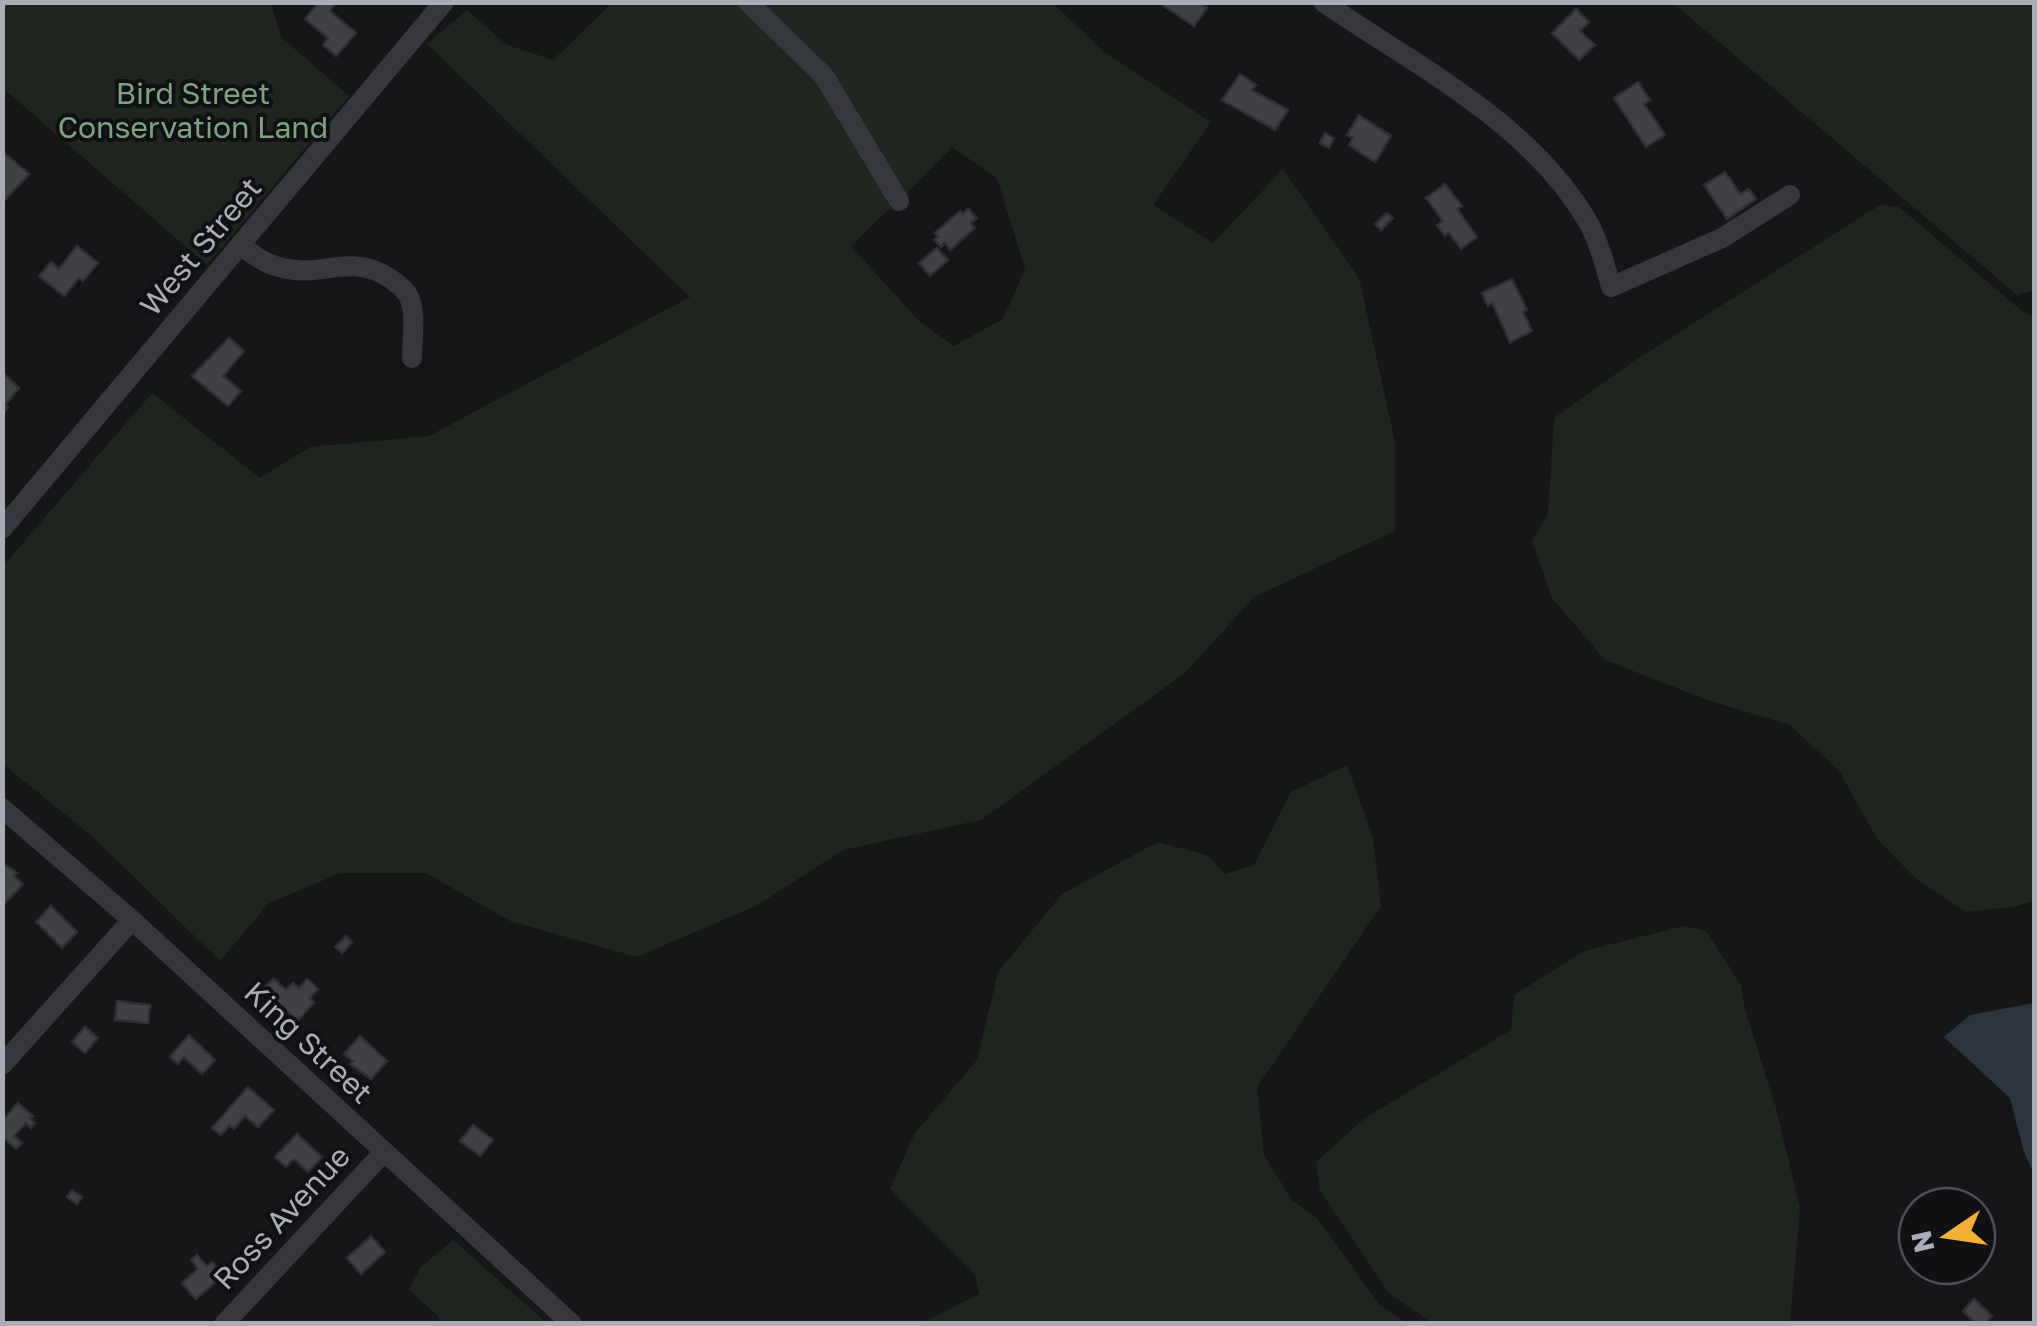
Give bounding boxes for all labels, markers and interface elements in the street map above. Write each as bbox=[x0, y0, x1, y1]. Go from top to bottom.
park label: Bird Street Conservation Land bbox=[58, 75, 328, 145]
street label: West Street bbox=[132, 170, 268, 323]
street label: King Street bbox=[237, 974, 380, 1111]
street label: Ross Avenue bbox=[206, 1138, 357, 1297]
north arrow bbox=[1897, 1186, 1997, 1286]
text: N bbox=[1904, 1228, 1941, 1256]

